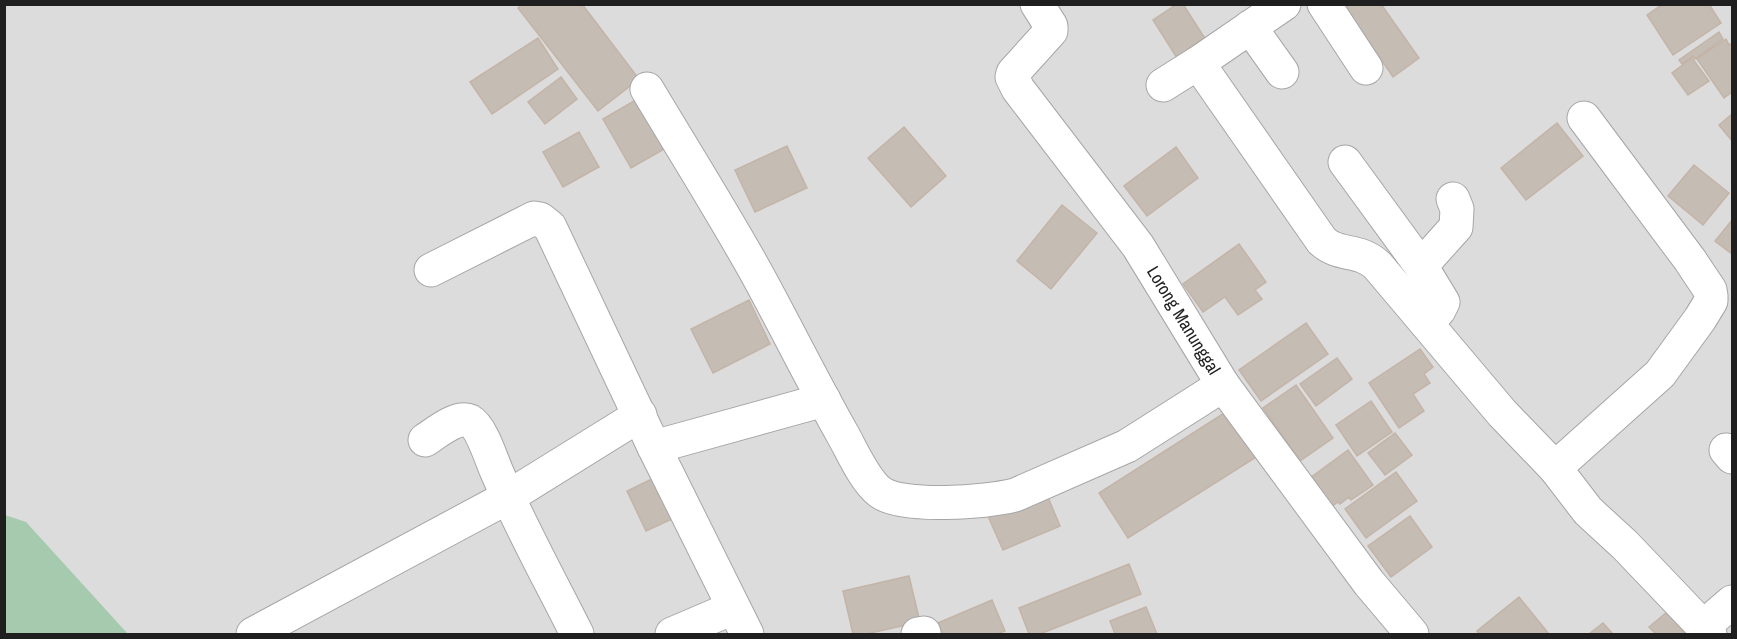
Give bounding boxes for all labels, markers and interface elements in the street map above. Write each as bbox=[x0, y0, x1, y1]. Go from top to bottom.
street label: Lorong Manunggal bbox=[1141, 261, 1227, 379]

